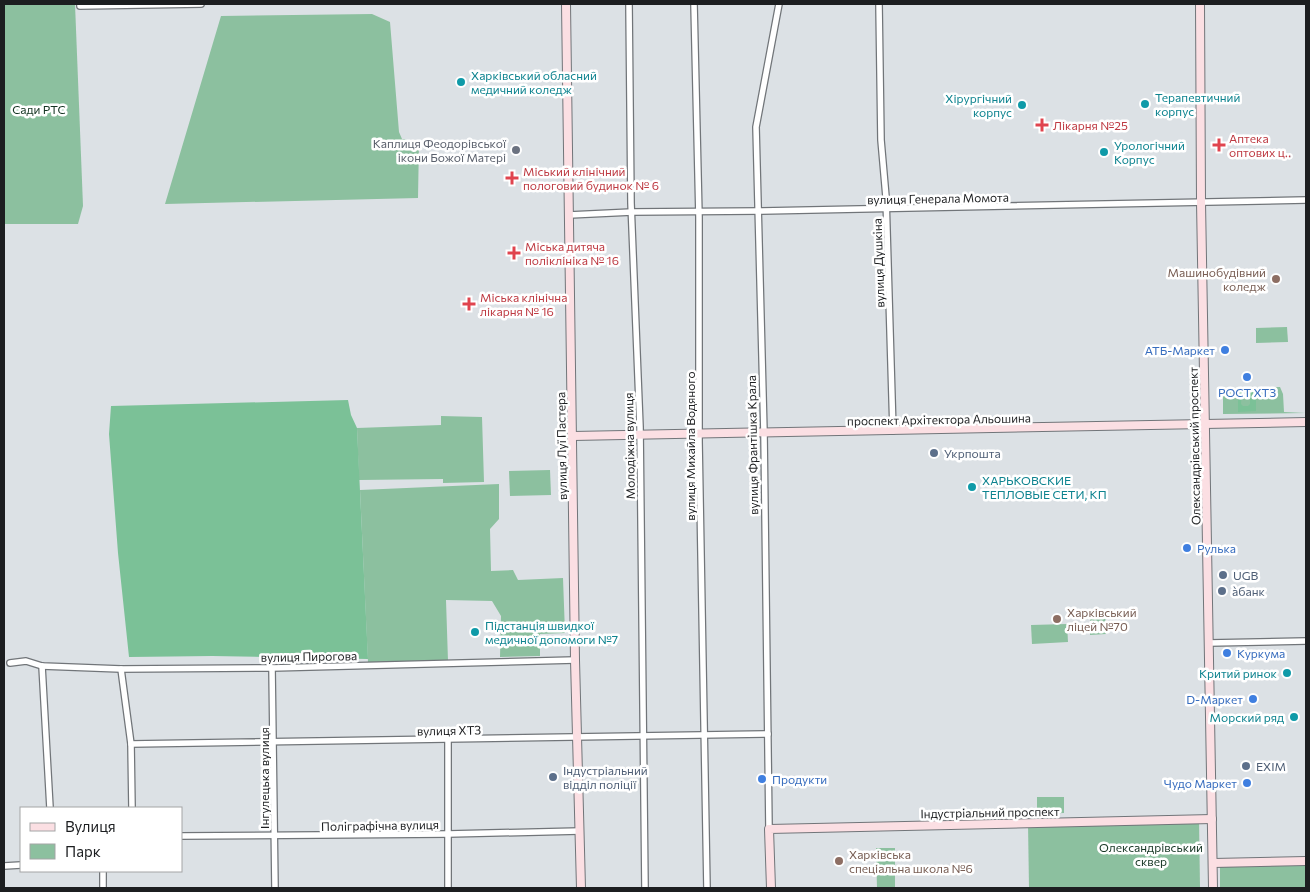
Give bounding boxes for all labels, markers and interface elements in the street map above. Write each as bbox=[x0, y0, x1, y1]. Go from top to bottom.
place label: Харківський обласний медичний коледж bbox=[471, 68, 597, 96]
marker: Харківський обласний медичний коледж bbox=[455, 76, 467, 88]
place label: Терапевтичний корпус bbox=[1155, 90, 1240, 118]
place label: Хірургічний корпус bbox=[945, 91, 1012, 119]
marker: Терапевтичний корпус bbox=[1139, 98, 1151, 110]
marker: Хірургічний корпус bbox=[1016, 99, 1028, 111]
park label: Сади РТС bbox=[12, 102, 66, 116]
marker: Лікарня №25 bbox=[1035, 118, 1049, 132]
place label: Лікарня №25 bbox=[1053, 118, 1128, 132]
place label: Аптека оптових ц‥ bbox=[1229, 131, 1291, 159]
place label: Каплиця Феодорівської ікони Божої Матері bbox=[373, 136, 507, 164]
place label: Урологічний Корпус bbox=[1114, 138, 1185, 166]
marker: Аптека оптових ц‥ bbox=[1213, 139, 1225, 151]
marker: Каплиця Феодорівської ікони Божої Матері bbox=[510, 144, 522, 156]
marker: Урологічний Корпус bbox=[1098, 146, 1110, 158]
place label: Міський клінічний пологовий будинок № 6 bbox=[523, 164, 659, 192]
marker: Міський клінічний пологовий будинок № 6 bbox=[505, 171, 519, 185]
street label: вулиця Генерала Момота bbox=[867, 190, 1009, 206]
street label: вулиця Душкіна bbox=[869, 218, 887, 308]
place label: Міська дитяча поліклініка № 16 bbox=[525, 239, 619, 267]
marker: Міська дитяча поліклініка № 16 bbox=[507, 246, 521, 260]
place label: Машинобудівний коледж bbox=[1168, 265, 1266, 293]
marker: Машинобудівний коледж bbox=[1270, 273, 1282, 285]
place label: Міська клінічна лікарня № 16 bbox=[480, 290, 567, 318]
marker: Міська клінічна лікарня № 16 bbox=[462, 297, 476, 311]
place label: АТБ-Маркет bbox=[1145, 343, 1215, 357]
marker: АТБ-Маркет bbox=[1219, 344, 1231, 356]
street label: Олександрівський проспект bbox=[1186, 366, 1202, 525]
street label: вулиця Михайла Водяного bbox=[683, 371, 697, 521]
marker: РОСТ ХТЗ bbox=[1241, 371, 1253, 383]
street label: вулиця Франтішка Крала bbox=[744, 375, 760, 515]
place label: РОСТ ХТЗ bbox=[1218, 385, 1276, 399]
street label: вулиця Луї Пастера bbox=[553, 392, 569, 500]
street label: Молодіжна вулиця bbox=[621, 392, 637, 500]
street label: проспект Архітектора Альошина bbox=[847, 410, 1031, 428]
place label: Укрпошта bbox=[944, 446, 1001, 460]
marker: Укрпошта bbox=[928, 447, 940, 459]
place label: ХАРЬКОВСКИЕ ТЕПЛОВЫЕ СЕТИ, КП bbox=[982, 473, 1107, 501]
marker: ХАРЬКОВСКИЕ ТЕПЛОВЫЕ СЕТИ, КП bbox=[966, 481, 978, 493]
place label: Рулька bbox=[1197, 541, 1236, 555]
marker: Рулька bbox=[1181, 542, 1193, 554]
place label: UGB bbox=[1233, 568, 1259, 582]
marker: UGB bbox=[1217, 569, 1229, 581]
place label: а̀банк bbox=[1232, 584, 1266, 598]
marker: а̀банк bbox=[1216, 585, 1228, 597]
place label: Харківський ліцей №70 bbox=[1067, 605, 1137, 633]
marker: Харківський ліцей №70 bbox=[1051, 613, 1063, 625]
place label: Підстанція швидкої медичної допомоги №7 bbox=[485, 618, 618, 646]
marker: Підстанція швидкої медичної допомоги №7 bbox=[469, 626, 481, 638]
place label: Куркума bbox=[1237, 646, 1285, 660]
marker: Куркума bbox=[1221, 647, 1233, 659]
street label: вулиця Пирогова bbox=[261, 648, 357, 664]
place label: Критий ринок bbox=[1199, 666, 1278, 680]
marker: Критий ринок bbox=[1281, 667, 1293, 679]
place label: D-Mаркет bbox=[1186, 692, 1243, 706]
marker: D-Mаркет bbox=[1247, 693, 1259, 705]
place label: Морский ряд bbox=[1210, 710, 1284, 724]
marker: Морский ряд bbox=[1288, 711, 1300, 723]
street label: вулиця ХТЗ bbox=[417, 722, 481, 738]
street label: Інгулецька вулиця bbox=[257, 727, 271, 829]
place label: EXIM bbox=[1256, 759, 1286, 773]
marker: EXIM bbox=[1240, 760, 1252, 772]
place label: Індустріальний відділ поліції bbox=[563, 763, 648, 791]
marker: Індустріальний відділ поліції bbox=[547, 771, 559, 783]
place label: Продукти bbox=[772, 772, 827, 786]
marker: Продукти bbox=[756, 773, 768, 785]
place label: Чудо Маркет bbox=[1164, 776, 1237, 790]
marker: Чудо Маркет bbox=[1241, 777, 1253, 789]
street label: Індустріальний проспект bbox=[920, 804, 1060, 820]
legend bbox=[20, 807, 182, 872]
text: Вулиця bbox=[65, 817, 116, 835]
street label: Поліграфічна вулиця bbox=[321, 817, 439, 833]
park label: Олександрівський сквер bbox=[1099, 840, 1203, 868]
text: Парк bbox=[65, 842, 101, 860]
place label: Харківська спеціальна школа №6 bbox=[849, 847, 973, 875]
marker: Харківська спеціальна школа №6 bbox=[833, 855, 845, 867]

